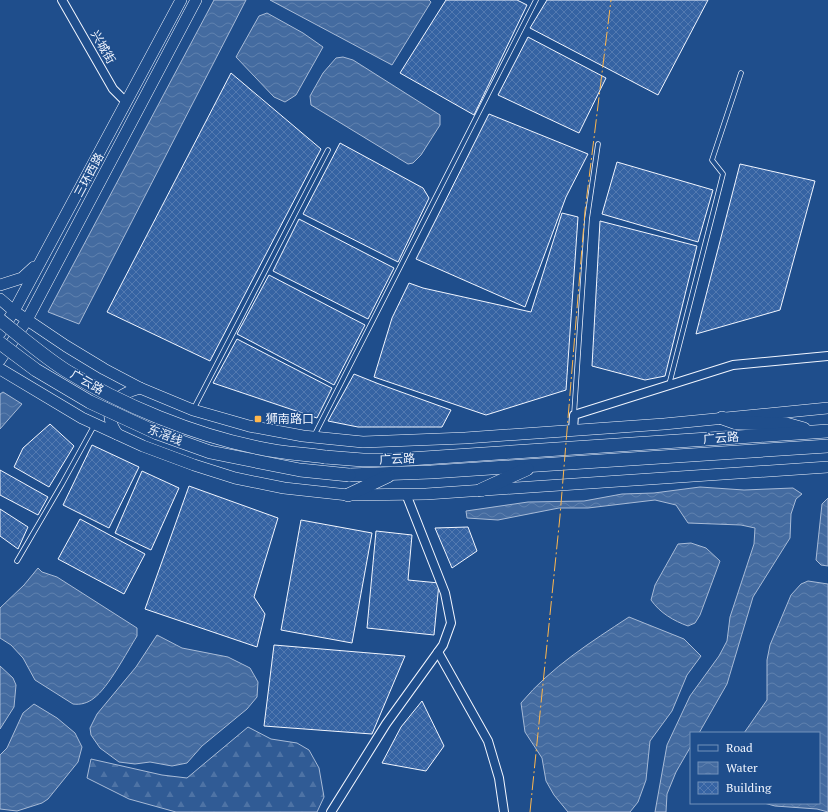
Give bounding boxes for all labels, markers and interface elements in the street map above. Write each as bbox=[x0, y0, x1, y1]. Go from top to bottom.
street label: 兴城街 bbox=[88, 27, 119, 66]
street label: 三环西路 bbox=[71, 150, 106, 199]
street label: 广云路 bbox=[68, 366, 107, 397]
place label: 狮南路口 bbox=[266, 411, 314, 426]
marker: 狮南路口 bbox=[253, 414, 263, 424]
street label: 东滘线 bbox=[146, 421, 185, 448]
street label: 广云路 bbox=[702, 429, 739, 446]
street label: 广云路 bbox=[379, 450, 415, 467]
legend bbox=[690, 732, 820, 804]
text: Road bbox=[726, 740, 753, 755]
text: Water bbox=[726, 760, 758, 775]
text: Building bbox=[726, 780, 772, 795]

